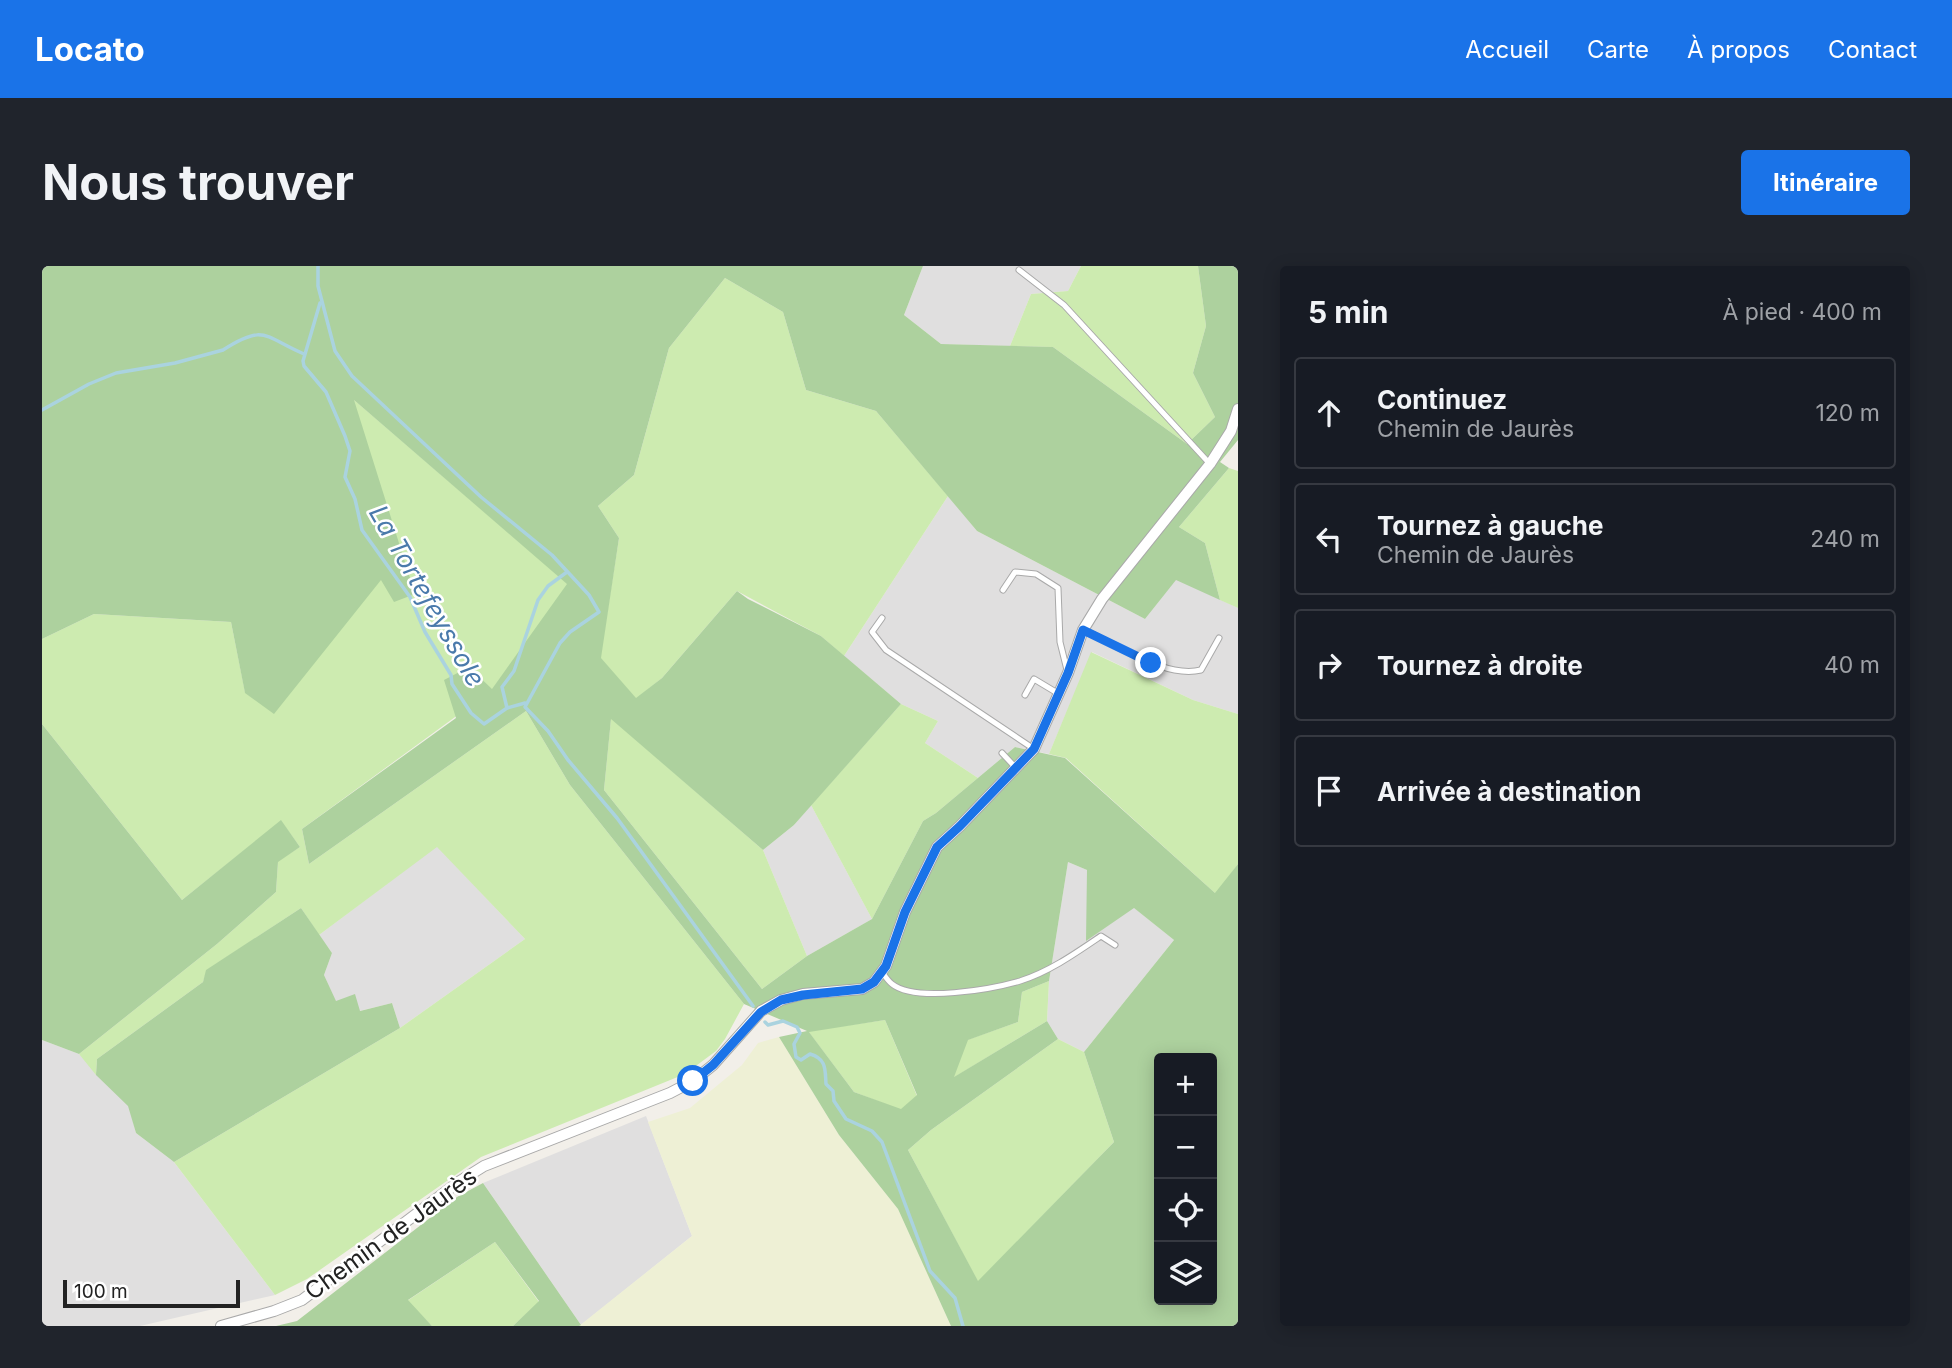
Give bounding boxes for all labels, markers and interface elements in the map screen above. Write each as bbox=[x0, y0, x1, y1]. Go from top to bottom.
text: Locato bbox=[35, 29, 145, 69]
text: Accueil bbox=[1465, 35, 1549, 64]
text: Carte bbox=[1587, 35, 1649, 64]
text: À propos bbox=[1687, 35, 1790, 64]
text: Contact bbox=[1828, 35, 1917, 64]
button: Itinéraire bbox=[1741, 150, 1910, 215]
text: Nous trouver bbox=[42, 153, 354, 212]
text: 5 min bbox=[1308, 294, 1388, 330]
text: À pied · 400 m bbox=[1722, 298, 1882, 326]
text: Continuez bbox=[1377, 384, 1507, 415]
icon: ahead bbox=[1310, 394, 1348, 432]
text: 120 m bbox=[1815, 399, 1880, 427]
text: Chemin de Jaurès bbox=[1377, 415, 1574, 443]
water label: La Tortefeyssole bbox=[363, 500, 492, 692]
text: Tournez à gauche bbox=[1377, 510, 1603, 541]
icon: left bbox=[1310, 520, 1348, 558]
text: 240 m bbox=[1810, 525, 1880, 553]
text: Chemin de Jaurès bbox=[1377, 541, 1574, 569]
icon: right bbox=[1310, 646, 1348, 684]
route end bbox=[1135, 647, 1166, 678]
text: Tournez à droite bbox=[1377, 650, 1583, 681]
text: 40 m bbox=[1824, 651, 1880, 679]
icon: arrive bbox=[1310, 772, 1348, 810]
text: Arrivée à destination bbox=[1377, 776, 1642, 807]
map controls bbox=[1154, 1053, 1217, 1305]
button: + bbox=[1154, 1053, 1217, 1116]
route start bbox=[677, 1065, 708, 1096]
button: − bbox=[1154, 1116, 1217, 1179]
street label: Chemin de Jaurès bbox=[299, 1161, 482, 1306]
button: locate bbox=[1154, 1179, 1217, 1242]
button: layers bbox=[1154, 1242, 1217, 1305]
scale bar bbox=[63, 1277, 240, 1309]
text: 100 m bbox=[74, 1280, 128, 1303]

